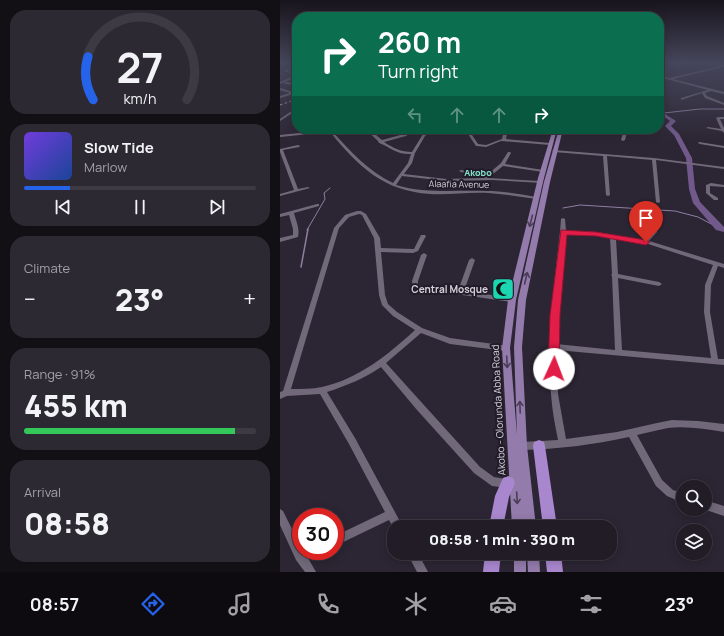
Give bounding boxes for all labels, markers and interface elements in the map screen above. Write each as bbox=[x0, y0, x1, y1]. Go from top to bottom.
text: 260 m bbox=[378, 23, 461, 61]
icon: right bbox=[312, 28, 364, 80]
text: 27 bbox=[117, 39, 163, 95]
text: Turn right bbox=[378, 59, 459, 83]
text: km/h bbox=[123, 89, 157, 108]
icon: left bbox=[404, 104, 426, 126]
icon: ahead bbox=[446, 104, 468, 126]
icon: ahead bbox=[488, 104, 510, 126]
icon: right bbox=[530, 104, 552, 126]
text: Slow Tide bbox=[84, 137, 154, 158]
text: Marlow bbox=[84, 158, 127, 176]
district label: Akobo bbox=[464, 166, 492, 179]
street label: Alaafia Avenue bbox=[428, 177, 490, 191]
icon: previous bbox=[52, 196, 74, 218]
icon: pause bbox=[129, 196, 151, 218]
icon: next bbox=[206, 196, 228, 218]
pin bbox=[629, 201, 663, 242]
icon: arrive bbox=[635, 207, 657, 229]
one-way arrow bbox=[526, 214, 534, 227]
text: Climate bbox=[24, 259, 70, 277]
one-way arrow bbox=[523, 272, 531, 285]
mosque icon: Central Mosque bbox=[490, 276, 516, 302]
text: 23° bbox=[115, 279, 164, 320]
place label: Central Mosque bbox=[411, 282, 488, 296]
text: − bbox=[24, 284, 36, 314]
text: + bbox=[243, 284, 256, 314]
street label: Akobo - Olorunda Abba Road bbox=[488, 344, 508, 476]
position arrow bbox=[533, 348, 575, 390]
one-way arrow bbox=[504, 355, 511, 368]
text: Range · 91% bbox=[24, 365, 95, 383]
text: 455 km bbox=[24, 385, 128, 426]
one-way arrow bbox=[517, 401, 524, 414]
map controls bbox=[676, 480, 712, 560]
button: search bbox=[676, 480, 712, 516]
text: Arrival bbox=[24, 483, 61, 501]
one-way arrow bbox=[513, 491, 520, 504]
text: 08:58 bbox=[24, 503, 110, 544]
speed limit sign: 30 bbox=[292, 508, 344, 560]
button: layers bbox=[676, 524, 712, 560]
text: 08:58 · 1 min · 390 m bbox=[429, 529, 575, 550]
icon: directions bbox=[139, 590, 167, 618]
icon: music bbox=[226, 590, 254, 618]
icon: phone bbox=[314, 590, 342, 618]
icon: climate bbox=[402, 590, 430, 618]
icon: car bbox=[489, 590, 517, 618]
icon: filters bbox=[577, 590, 605, 618]
text: 08:57 bbox=[30, 592, 79, 616]
text: 23° bbox=[665, 592, 694, 616]

